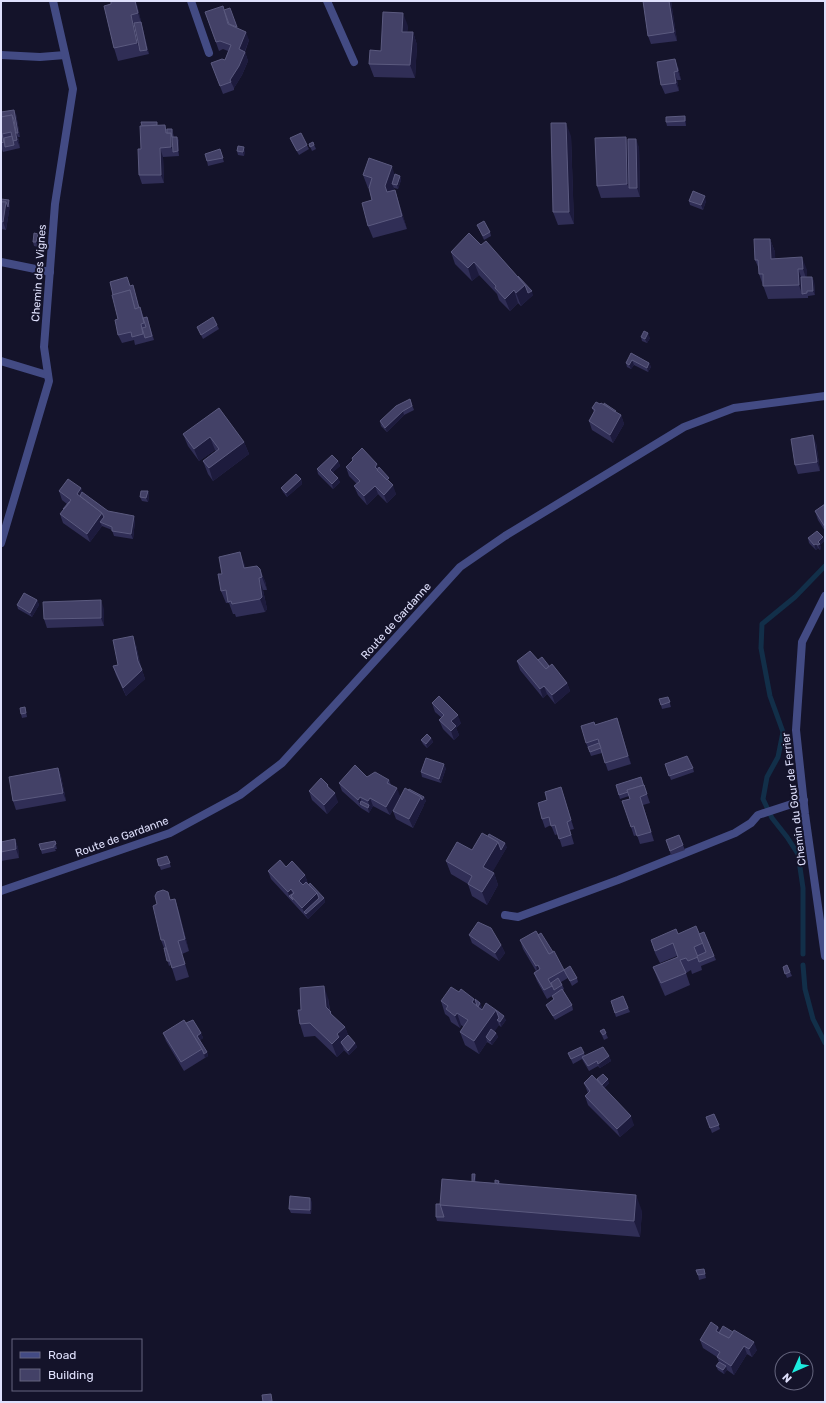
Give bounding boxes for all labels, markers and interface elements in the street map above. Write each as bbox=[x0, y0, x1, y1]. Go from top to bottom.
street label: Chemin des Vignes bbox=[29, 224, 49, 322]
street label: Route de Gardanne bbox=[358, 580, 434, 662]
street label: Chemin du Gour de Ferrier bbox=[779, 731, 809, 866]
street label: Route de Gardanne bbox=[74, 814, 170, 860]
legend bbox=[12, 1339, 142, 1391]
text: Road bbox=[48, 1348, 76, 1362]
north arrow bbox=[774, 1351, 814, 1391]
text: Building bbox=[48, 1368, 94, 1382]
text: N bbox=[780, 1370, 795, 1385]

